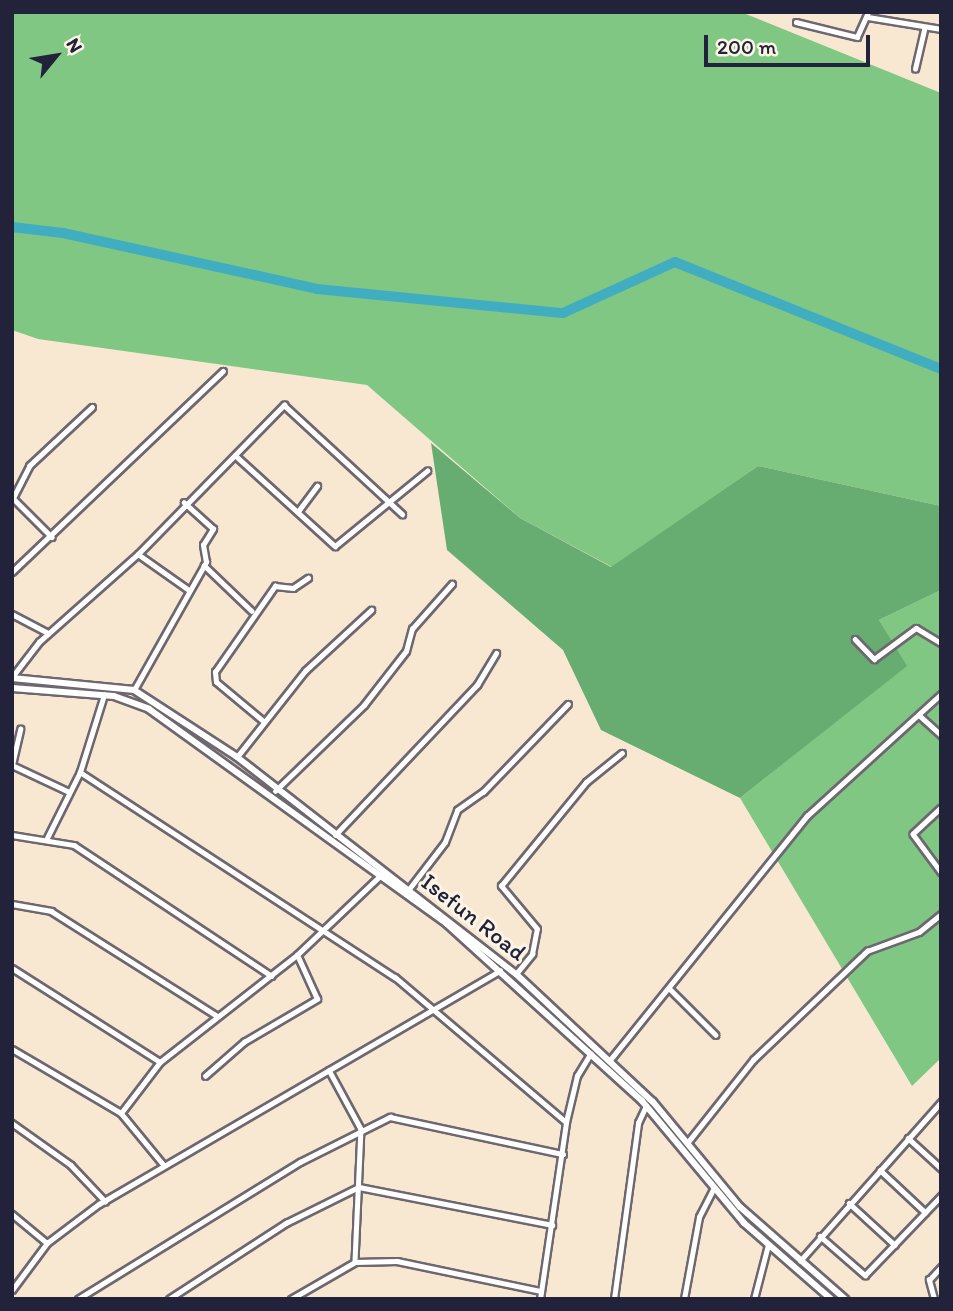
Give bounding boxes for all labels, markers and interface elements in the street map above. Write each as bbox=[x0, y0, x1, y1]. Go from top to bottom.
north arrow bbox=[21, 21, 91, 91]
scale bar bbox=[708, 21, 874, 65]
text: N bbox=[61, 34, 88, 57]
text: 200 m bbox=[717, 34, 776, 59]
street label: Isefun Road bbox=[416, 868, 532, 966]

